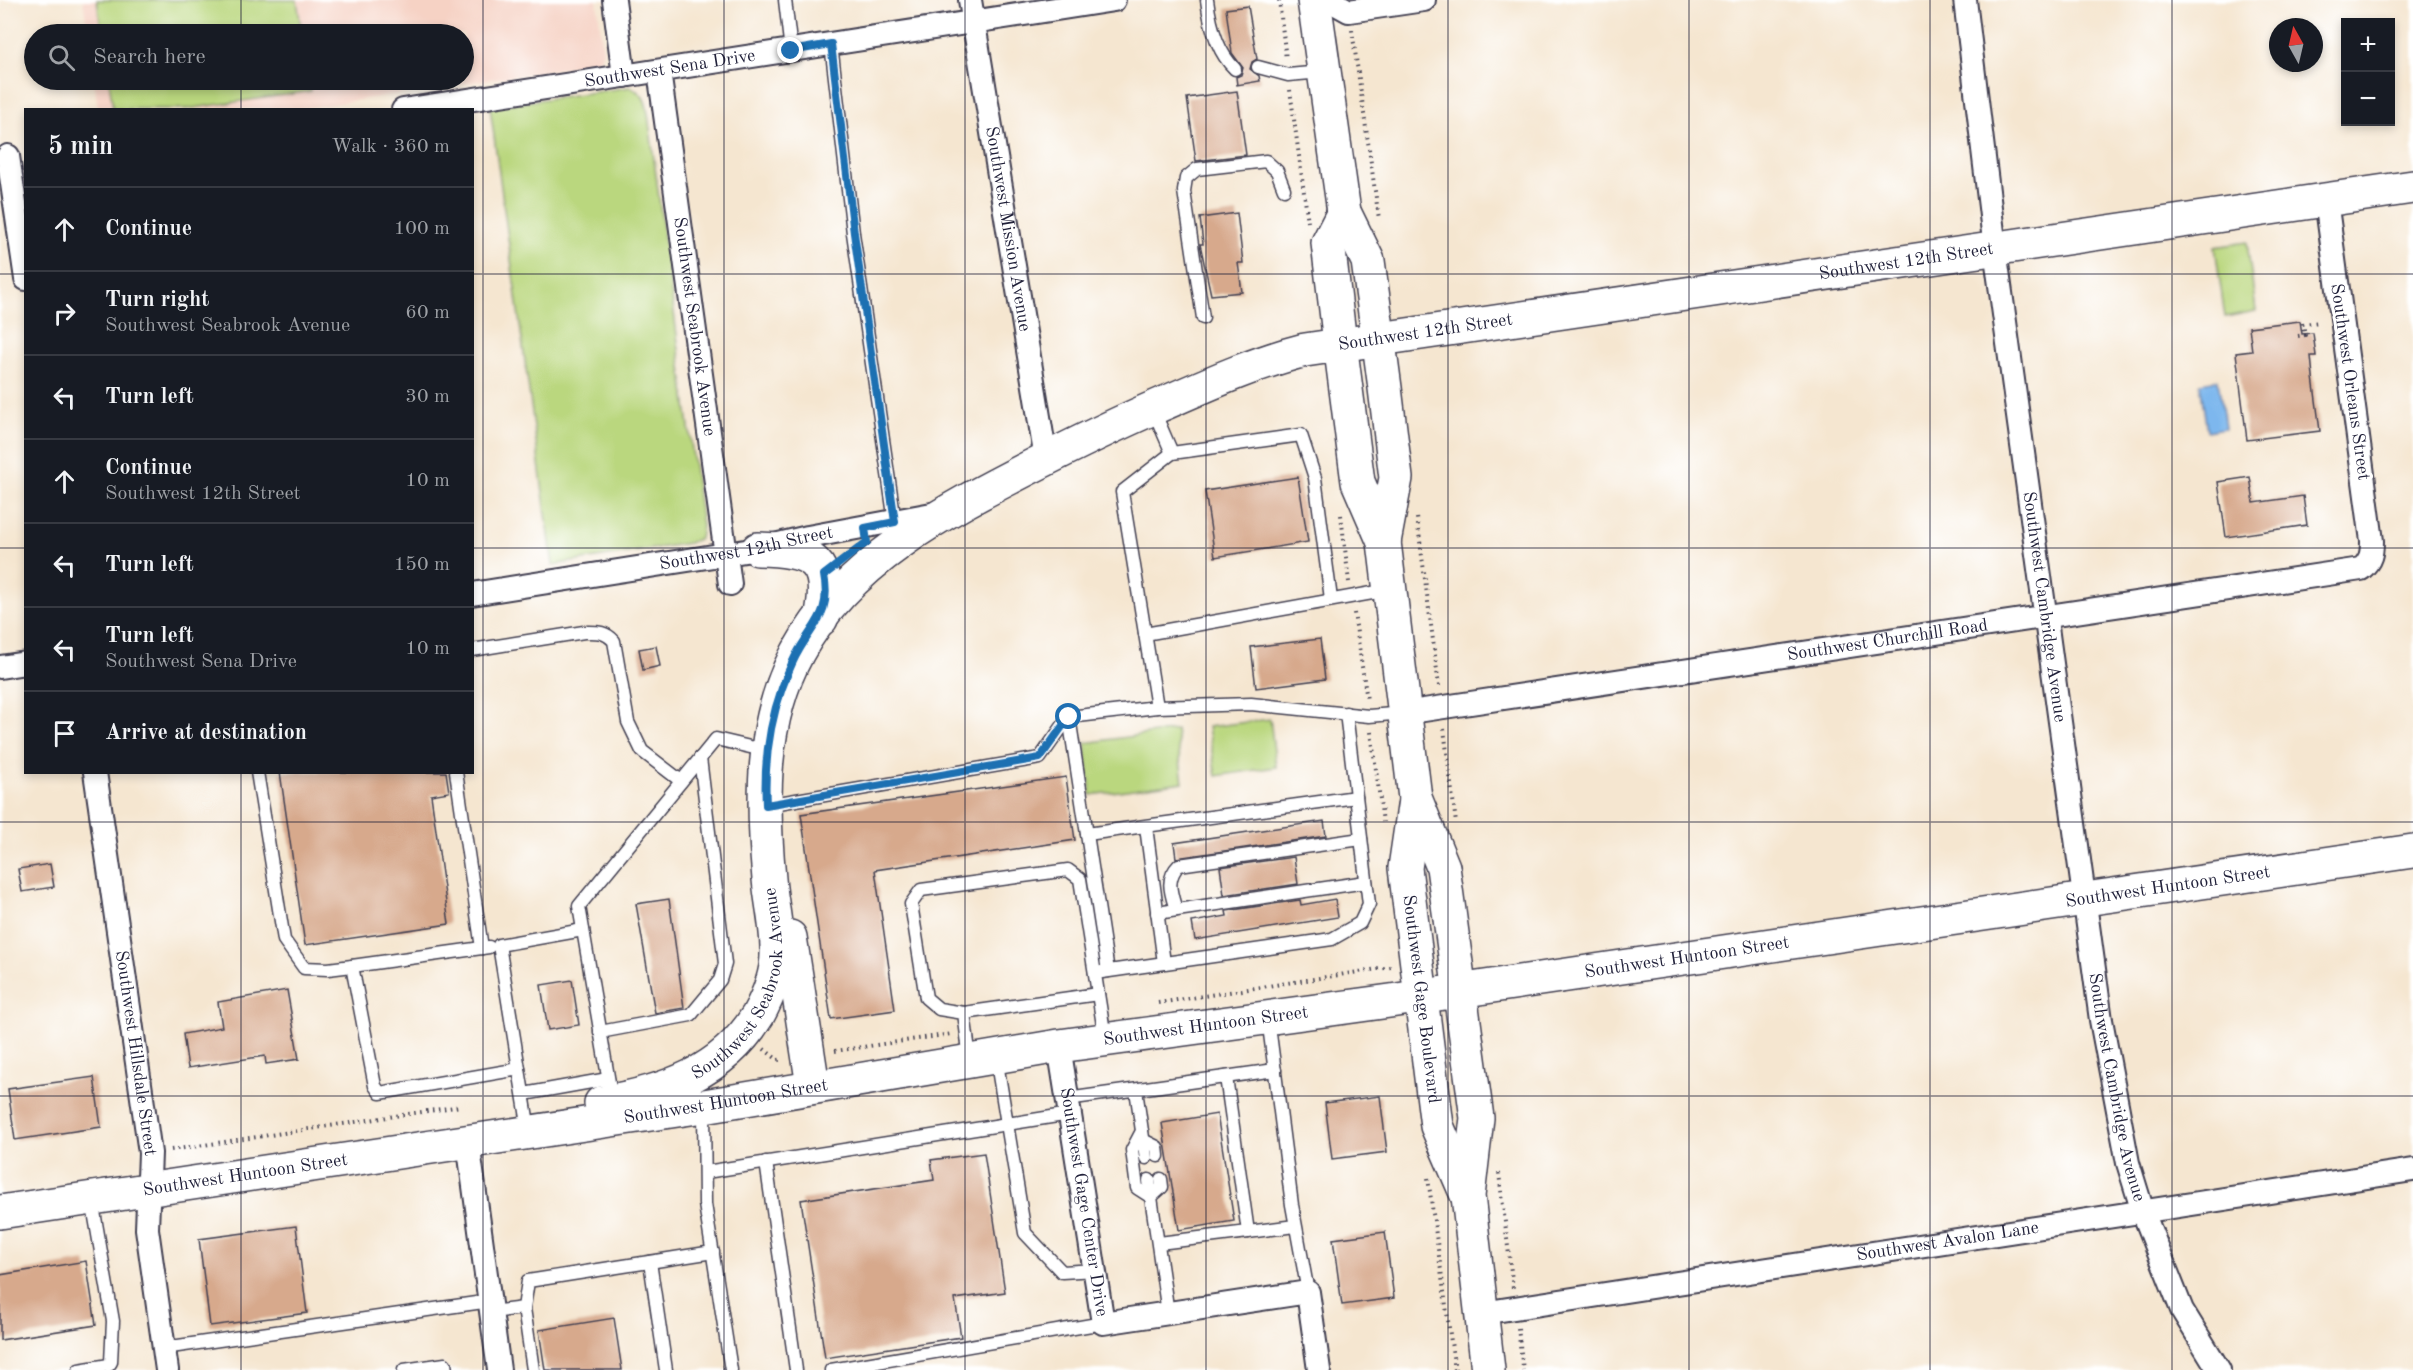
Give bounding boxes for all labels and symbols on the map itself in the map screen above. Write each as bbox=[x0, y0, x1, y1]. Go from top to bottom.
north arrow bbox=[2269, 18, 2323, 72]
route end bbox=[777, 37, 803, 63]
street label: Southwest Sena Drive bbox=[583, 47, 757, 91]
street label: Southwest Mission Avenue bbox=[982, 125, 1034, 333]
street label: Southwest Seabrook Avenue bbox=[670, 216, 718, 437]
street label: Southwest 12th Street bbox=[1818, 240, 1995, 283]
street label: Southwest Orleans Street bbox=[2327, 282, 2373, 482]
street label: Southwest 12th Street bbox=[1337, 311, 1514, 354]
street label: Southwest Cambridge Avenue bbox=[2019, 490, 2069, 723]
street label: Southwest 12th Street bbox=[658, 524, 834, 573]
street label: Southwest Churchill Road bbox=[1786, 616, 1989, 664]
route start bbox=[1055, 703, 1081, 729]
street label: Southwest Huntoon Street bbox=[2064, 863, 2271, 911]
street label: Southwest Seabrook Avenue bbox=[689, 887, 786, 1083]
street label: Southwest Gage Boulevard bbox=[1399, 894, 1443, 1105]
street label: Southwest Huntoon Street bbox=[1583, 934, 1790, 981]
street label: Southwest Hillsdale Street bbox=[112, 949, 159, 1157]
street label: Southwest Cambridge Avenue bbox=[2086, 972, 2148, 1204]
street label: Southwest Huntoon Street bbox=[1102, 1003, 1309, 1049]
street label: Southwest Huntoon Street bbox=[622, 1076, 829, 1127]
street label: Southwest Gage Center Drive bbox=[1057, 1086, 1111, 1318]
street label: Southwest Huntoon Street bbox=[142, 1151, 349, 1199]
street label: Southwest Avalon Lane bbox=[1855, 1219, 2040, 1264]

